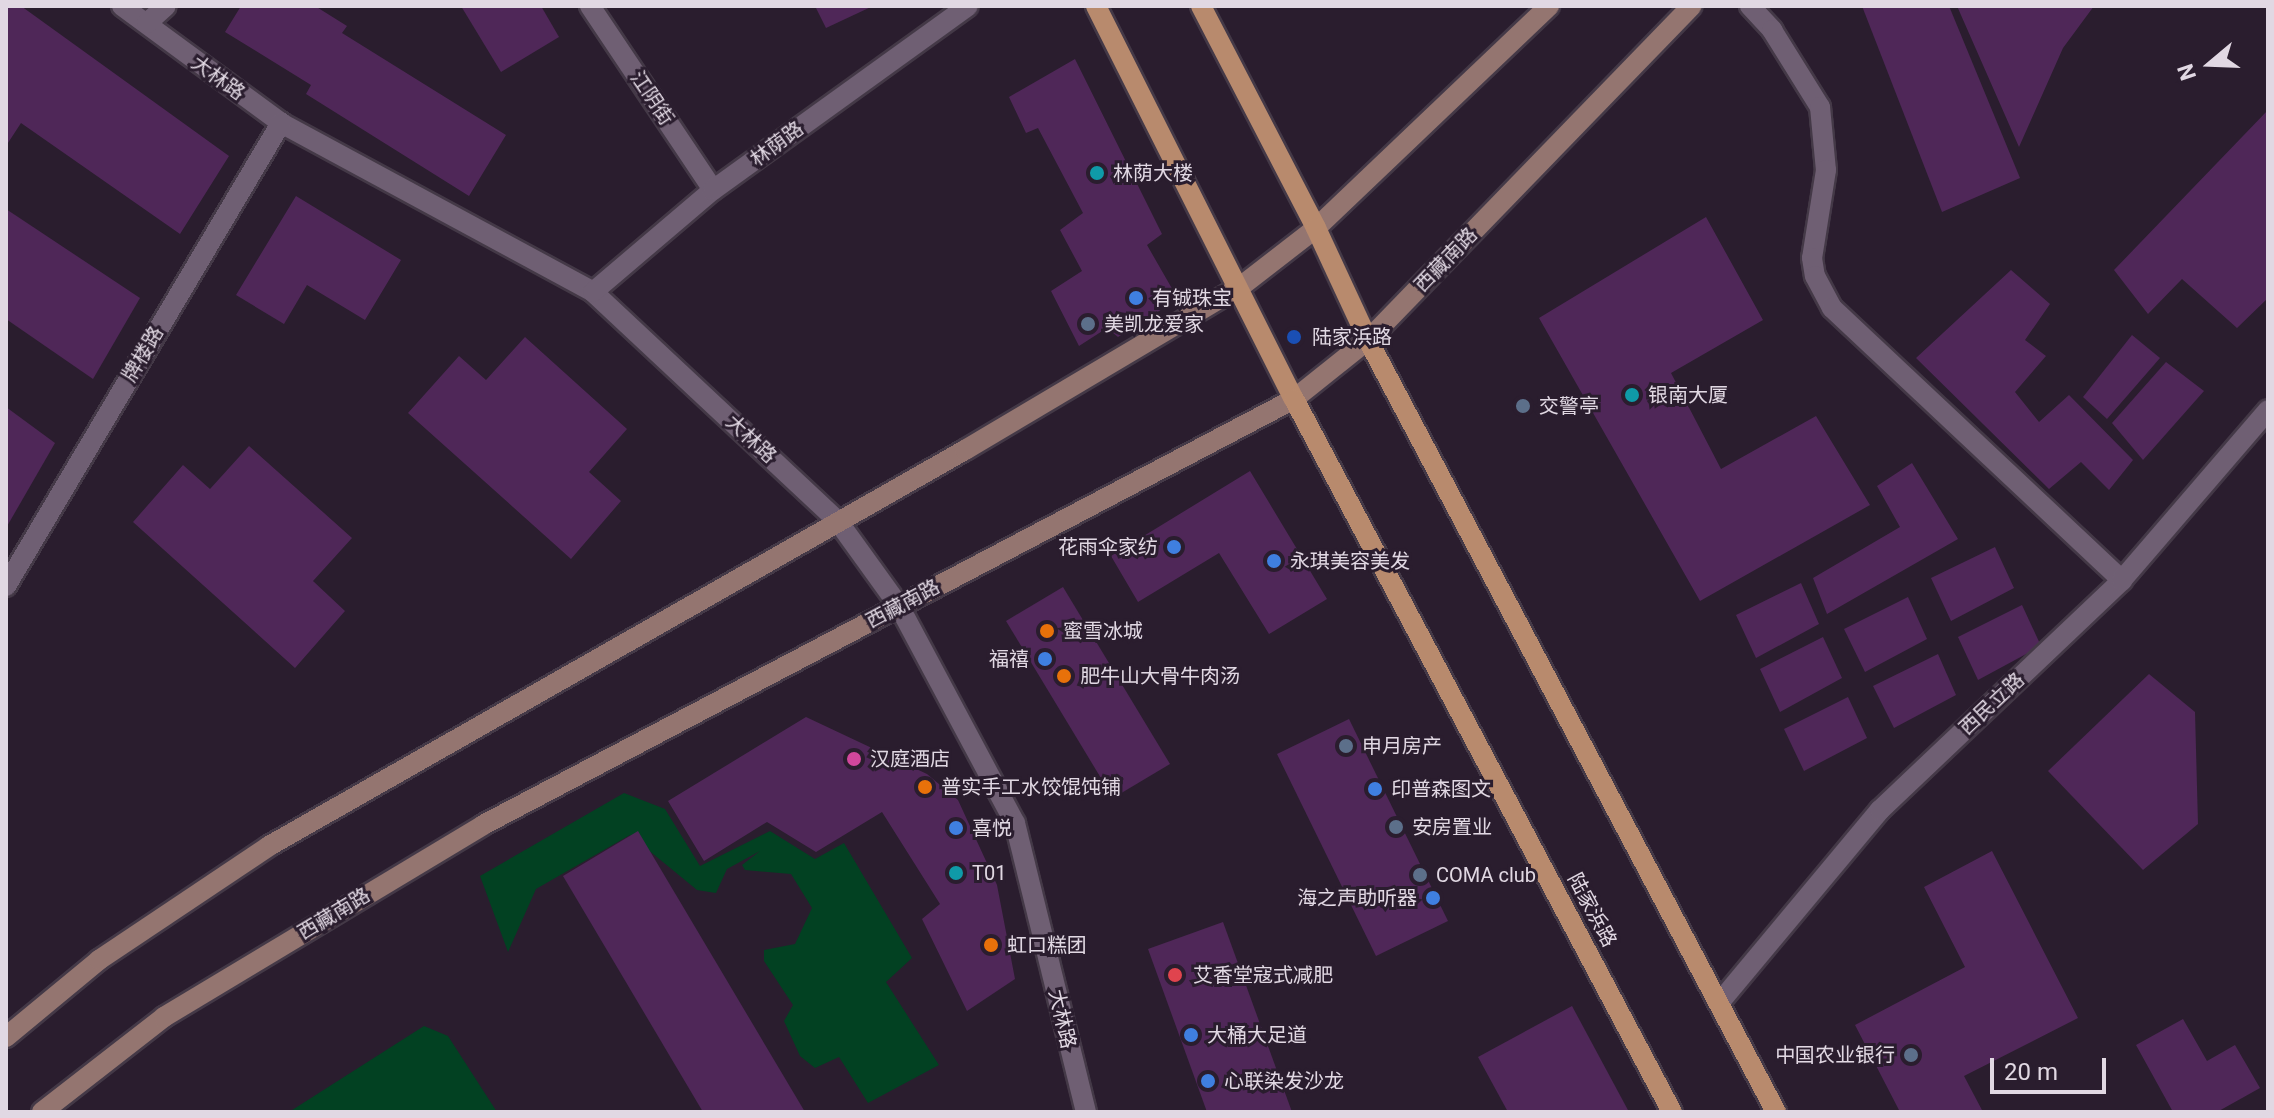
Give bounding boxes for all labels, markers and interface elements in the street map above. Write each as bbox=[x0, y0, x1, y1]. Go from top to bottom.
north arrow bbox=[2170, 24, 2250, 104]
street label: 大林路 bbox=[187, 51, 249, 105]
text: N bbox=[2172, 61, 2201, 83]
street label: 江阴街 bbox=[625, 66, 679, 130]
street label: 林荫路 bbox=[746, 117, 808, 171]
place label: 林荫大楼 bbox=[1113, 161, 1193, 185]
marker: 林荫大楼 bbox=[1088, 164, 1106, 182]
street label: 西藏南路 bbox=[1410, 223, 1482, 297]
place label: 有铖珠宝 bbox=[1152, 286, 1232, 310]
marker: 有铖珠宝 bbox=[1127, 289, 1145, 307]
place label: 美凯龙爱家 bbox=[1104, 312, 1204, 336]
marker: 美凯龙爱家 bbox=[1079, 315, 1097, 333]
street label: 牌楼路 bbox=[117, 322, 169, 386]
place label: 陆家浜路 bbox=[1312, 325, 1392, 349]
marker: 陆家浜路 bbox=[1283, 326, 1305, 348]
place label: 银南大厦 bbox=[1648, 383, 1728, 407]
marker: 银南大厦 bbox=[1623, 386, 1641, 404]
place label: 交警亭 bbox=[1539, 394, 1599, 418]
marker: 交警亭 bbox=[1514, 397, 1532, 415]
street label: 大林路 bbox=[721, 410, 781, 468]
place label: 花雨伞家纺 bbox=[1058, 535, 1158, 559]
marker: 花雨伞家纺 bbox=[1165, 538, 1183, 556]
place label: 永琪美容美发 bbox=[1290, 549, 1410, 573]
marker: 永琪美容美发 bbox=[1265, 552, 1283, 570]
street label: 西藏南路 bbox=[862, 575, 944, 633]
place label: 蜜雪冰城 bbox=[1063, 619, 1143, 643]
marker: 蜜雪冰城 bbox=[1038, 622, 1056, 640]
place label: 福禧 bbox=[989, 647, 1029, 671]
marker: 福禧 bbox=[1036, 650, 1054, 668]
place label: 肥牛山大骨牛肉汤 bbox=[1080, 664, 1240, 688]
marker: 肥牛山大骨牛肉汤 bbox=[1055, 667, 1073, 685]
street label: 西民立路 bbox=[1955, 668, 2029, 740]
place label: 申月房产 bbox=[1362, 734, 1442, 758]
marker: 申月房产 bbox=[1337, 737, 1355, 755]
place label: 汉庭酒店 bbox=[870, 747, 950, 771]
marker: 汉庭酒店 bbox=[845, 750, 863, 768]
place label: 普实手工水饺馄饨铺 bbox=[941, 775, 1121, 799]
place label: 印普森图文 bbox=[1391, 777, 1491, 801]
marker: 普实手工水饺馄饨铺 bbox=[916, 778, 934, 796]
marker: 印普森图文 bbox=[1366, 780, 1384, 798]
place label: 安房置业 bbox=[1412, 815, 1492, 839]
place label: 喜悦 bbox=[972, 816, 1012, 840]
marker: 安房置业 bbox=[1387, 818, 1405, 836]
marker: 喜悦 bbox=[947, 819, 965, 837]
place label: T01 bbox=[972, 861, 1006, 885]
place label: COMA club bbox=[1436, 863, 1536, 887]
marker: T01 bbox=[947, 864, 965, 882]
marker: COMA club bbox=[1411, 866, 1429, 884]
street label: 陆家浜路 bbox=[1563, 869, 1621, 951]
street label: 西藏南路 bbox=[294, 883, 374, 945]
place label: 海之声助听器 bbox=[1297, 886, 1417, 910]
marker: 海之声助听器 bbox=[1424, 889, 1442, 907]
place label: 虹口糕团 bbox=[1007, 933, 1087, 957]
marker: 虹口糕团 bbox=[982, 936, 1000, 954]
place label: 艾香堂寇式减肥 bbox=[1193, 963, 1333, 987]
marker: 艾香堂寇式减肥 bbox=[1164, 964, 1186, 986]
street label: 大林路 bbox=[1044, 987, 1080, 1051]
place label: 大桶大足道 bbox=[1207, 1023, 1307, 1047]
marker: 大桶大足道 bbox=[1182, 1026, 1200, 1044]
scale bar bbox=[1994, 1042, 2110, 1092]
place label: 中国农业银行 bbox=[1775, 1043, 1895, 1067]
marker: 中国农业银行 bbox=[1902, 1046, 1920, 1064]
text: 20 m bbox=[2004, 1058, 2058, 1086]
place label: 心联染发沙龙 bbox=[1224, 1069, 1344, 1093]
marker: 心联染发沙龙 bbox=[1199, 1072, 1217, 1090]

